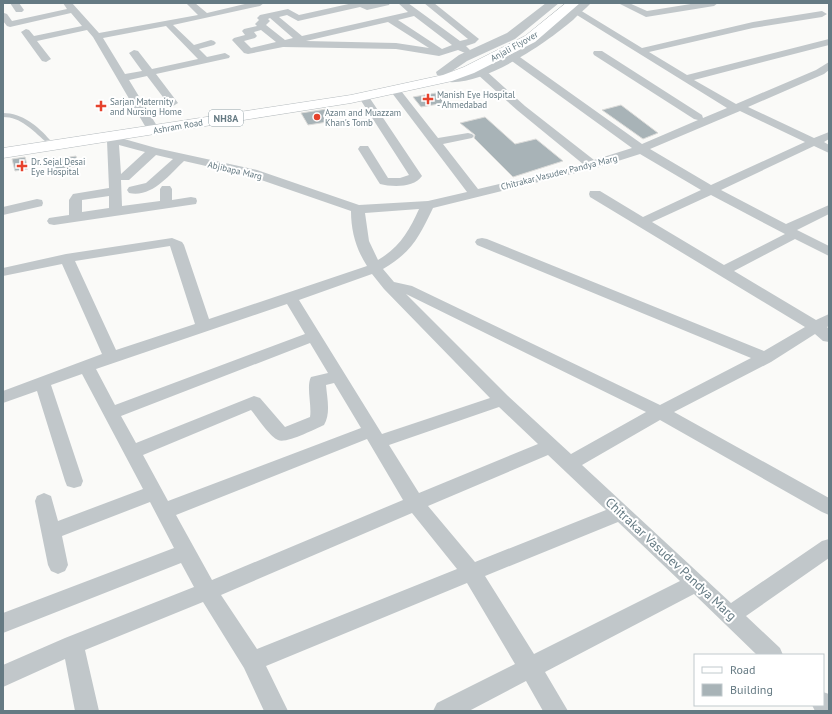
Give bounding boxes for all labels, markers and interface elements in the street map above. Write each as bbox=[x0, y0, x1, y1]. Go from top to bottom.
street label: Anjali Flyover bbox=[488, 28, 540, 64]
place label: Manish Eye Hospital - Ahmedabad bbox=[437, 89, 515, 110]
marker: Manish Eye Hospital - Ahmedabad bbox=[422, 93, 434, 105]
place label: Sarjan Maternity and Nursing Home bbox=[110, 96, 182, 117]
marker: Sarjan Maternity and Nursing Home bbox=[95, 100, 107, 112]
place label: Azam and Muazzam Khan's Tomb bbox=[325, 107, 401, 128]
road number: NH8A bbox=[209, 110, 243, 126]
marker: Azam and Muazzam Khan's Tomb bbox=[312, 112, 322, 122]
street label: Ashram Road bbox=[152, 116, 204, 136]
street label: Chitrakar Vasudev Pandya Marg bbox=[499, 152, 619, 192]
place label: Dr. Sejal Desai Eye Hospital bbox=[31, 156, 85, 177]
street label: Abjibapa Marg bbox=[207, 158, 263, 182]
marker: Dr. Sejal Desai Eye Hospital bbox=[16, 160, 28, 172]
street label: Chitrakar Vasudev Pandya Marg bbox=[602, 494, 740, 624]
legend bbox=[694, 654, 824, 706]
text: Road bbox=[730, 662, 755, 677]
text: Building bbox=[730, 682, 773, 697]

